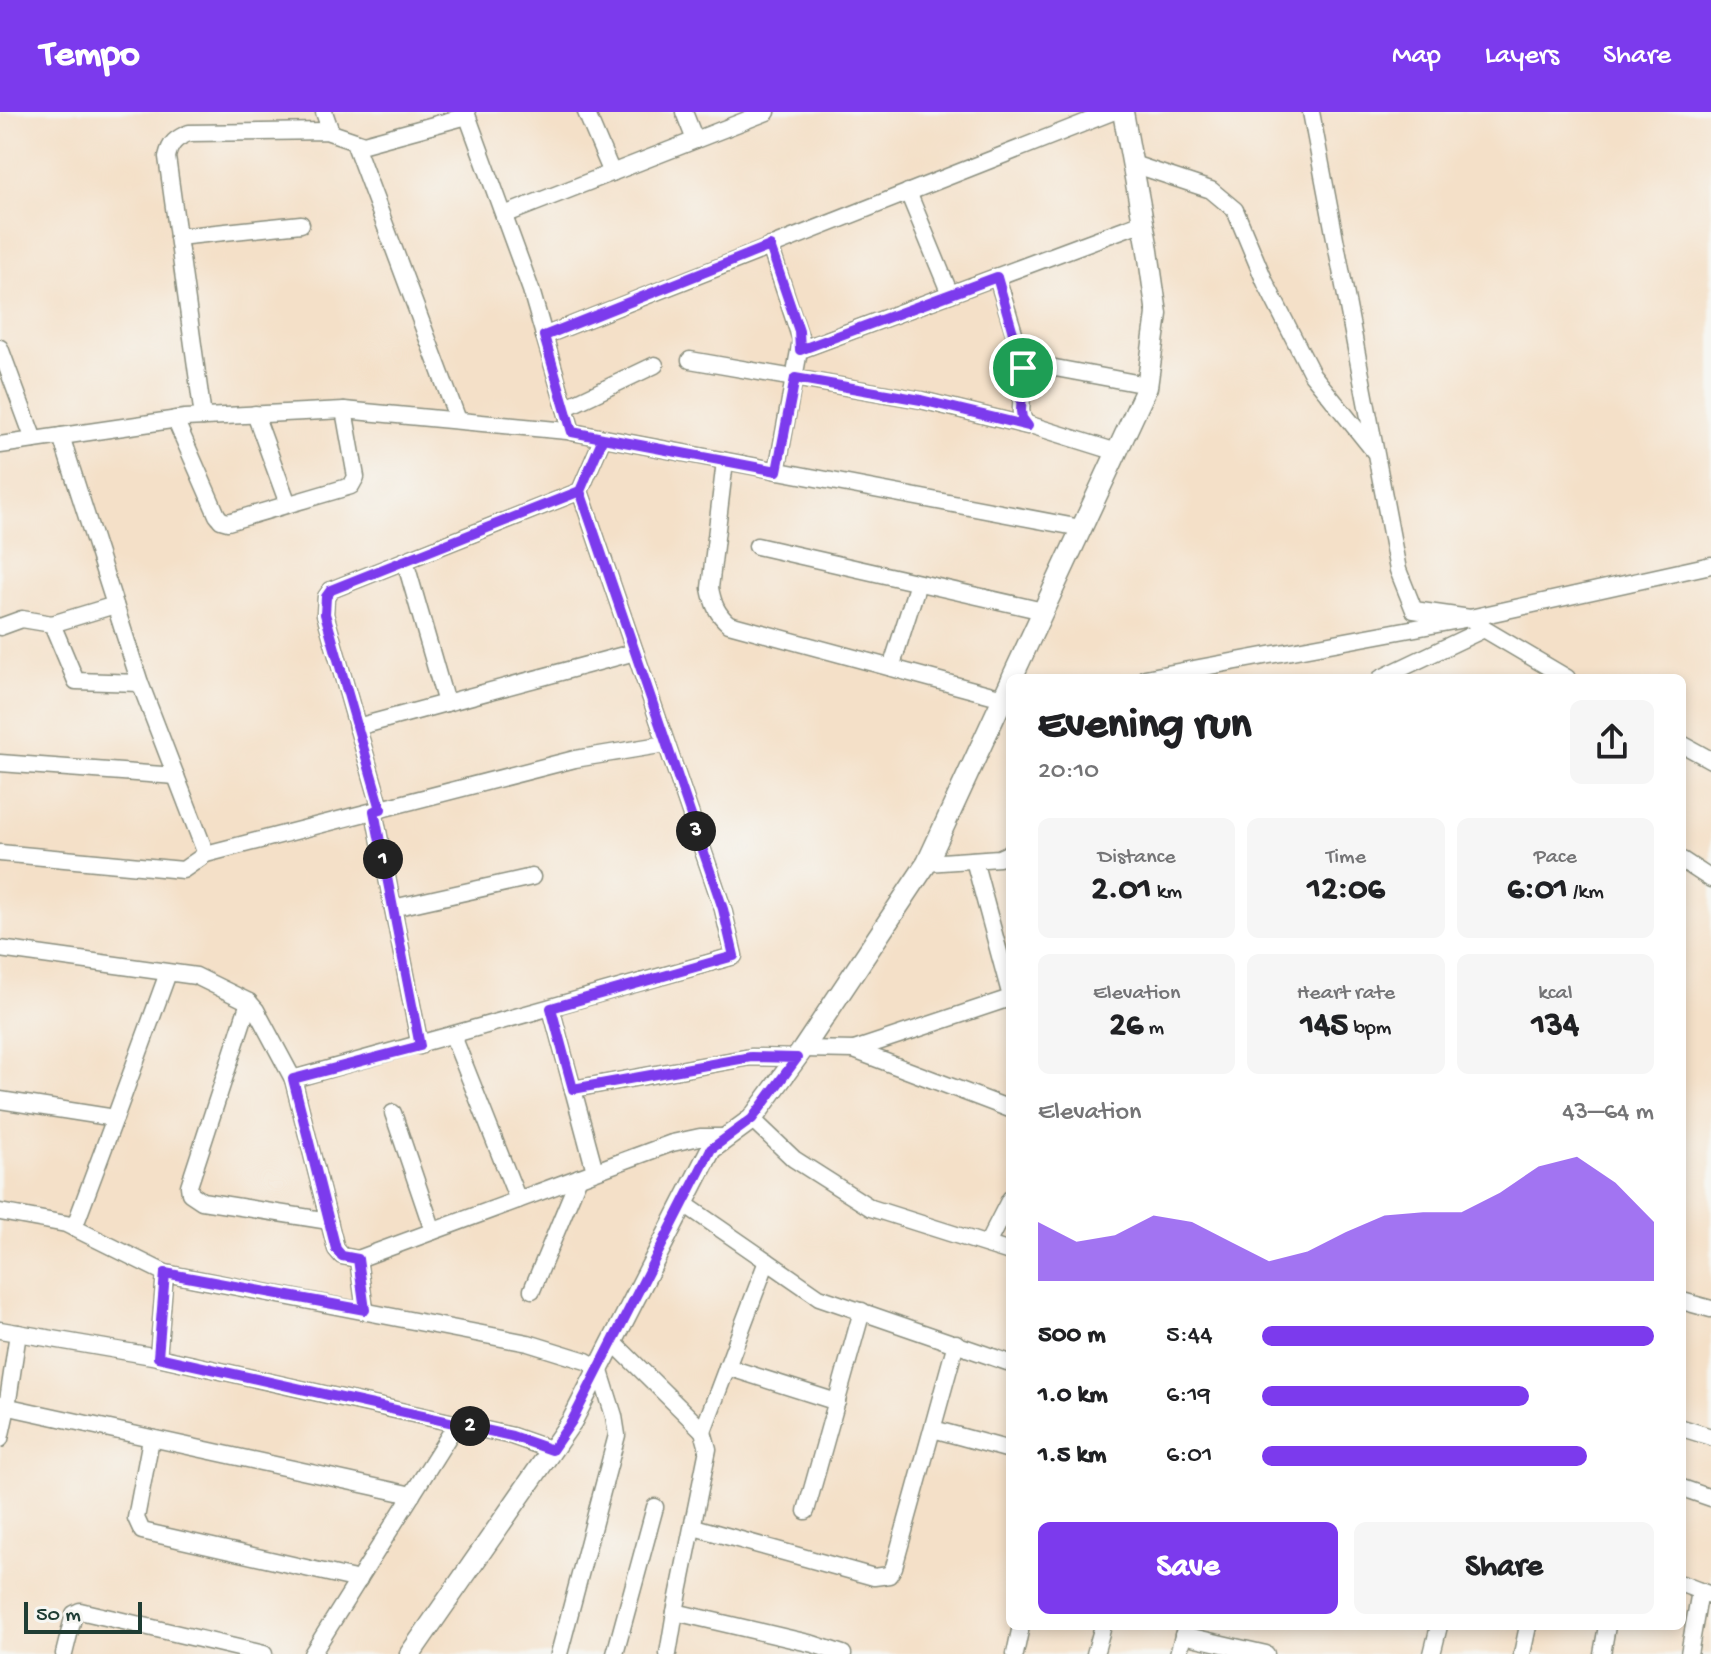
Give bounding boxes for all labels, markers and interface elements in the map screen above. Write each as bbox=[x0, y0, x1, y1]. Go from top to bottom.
text: Tempo bbox=[40, 34, 140, 78]
text: Map bbox=[1392, 40, 1441, 73]
text: Layers bbox=[1485, 40, 1559, 73]
text: Share bbox=[1603, 40, 1671, 73]
pin bbox=[989, 334, 1057, 402]
icon: arrive bbox=[1001, 346, 1045, 390]
button: share bbox=[1570, 700, 1654, 784]
text: Evening run bbox=[1038, 701, 1251, 753]
text: 20:10 bbox=[1038, 757, 1099, 788]
pin: 3 bbox=[676, 811, 716, 851]
text: 3 bbox=[690, 818, 702, 844]
pin: 1 bbox=[363, 839, 403, 879]
text: Distance bbox=[1098, 845, 1176, 871]
text: Time bbox=[1326, 845, 1366, 871]
text: Pace bbox=[1534, 845, 1577, 871]
text: 1 bbox=[379, 846, 387, 872]
text: 2.01 bbox=[1091, 871, 1152, 911]
text: 12:06 bbox=[1307, 871, 1385, 911]
text: 6:01 bbox=[1507, 871, 1568, 911]
text: km bbox=[1152, 880, 1182, 906]
text: /km bbox=[1568, 880, 1604, 906]
text: Elevation bbox=[1093, 981, 1180, 1007]
text: Heart rate bbox=[1297, 981, 1395, 1007]
text: kcal bbox=[1538, 981, 1572, 1007]
text: 26 bbox=[1109, 1007, 1143, 1047]
text: 145 bbox=[1301, 1007, 1348, 1047]
text: 134 bbox=[1532, 1007, 1579, 1047]
text: m bbox=[1143, 1016, 1164, 1042]
text: bpm bbox=[1348, 1016, 1391, 1042]
text: Elevation bbox=[1038, 1098, 1141, 1129]
text: 43–64 m bbox=[1562, 1098, 1654, 1129]
text: 500 m bbox=[1038, 1321, 1106, 1352]
text: 5:44 bbox=[1166, 1321, 1212, 1352]
text: 1.0 km bbox=[1038, 1381, 1108, 1412]
text: 6:19 bbox=[1166, 1381, 1211, 1412]
pin: 2 bbox=[450, 1406, 490, 1446]
text: 2 bbox=[465, 1413, 475, 1439]
text: 1.5 km bbox=[1038, 1441, 1107, 1472]
text: 6:01 bbox=[1166, 1441, 1213, 1472]
button: Save bbox=[1038, 1522, 1338, 1614]
button: Share bbox=[1354, 1522, 1654, 1614]
scale bar bbox=[24, 1598, 142, 1634]
text: 50 m bbox=[36, 1603, 81, 1629]

